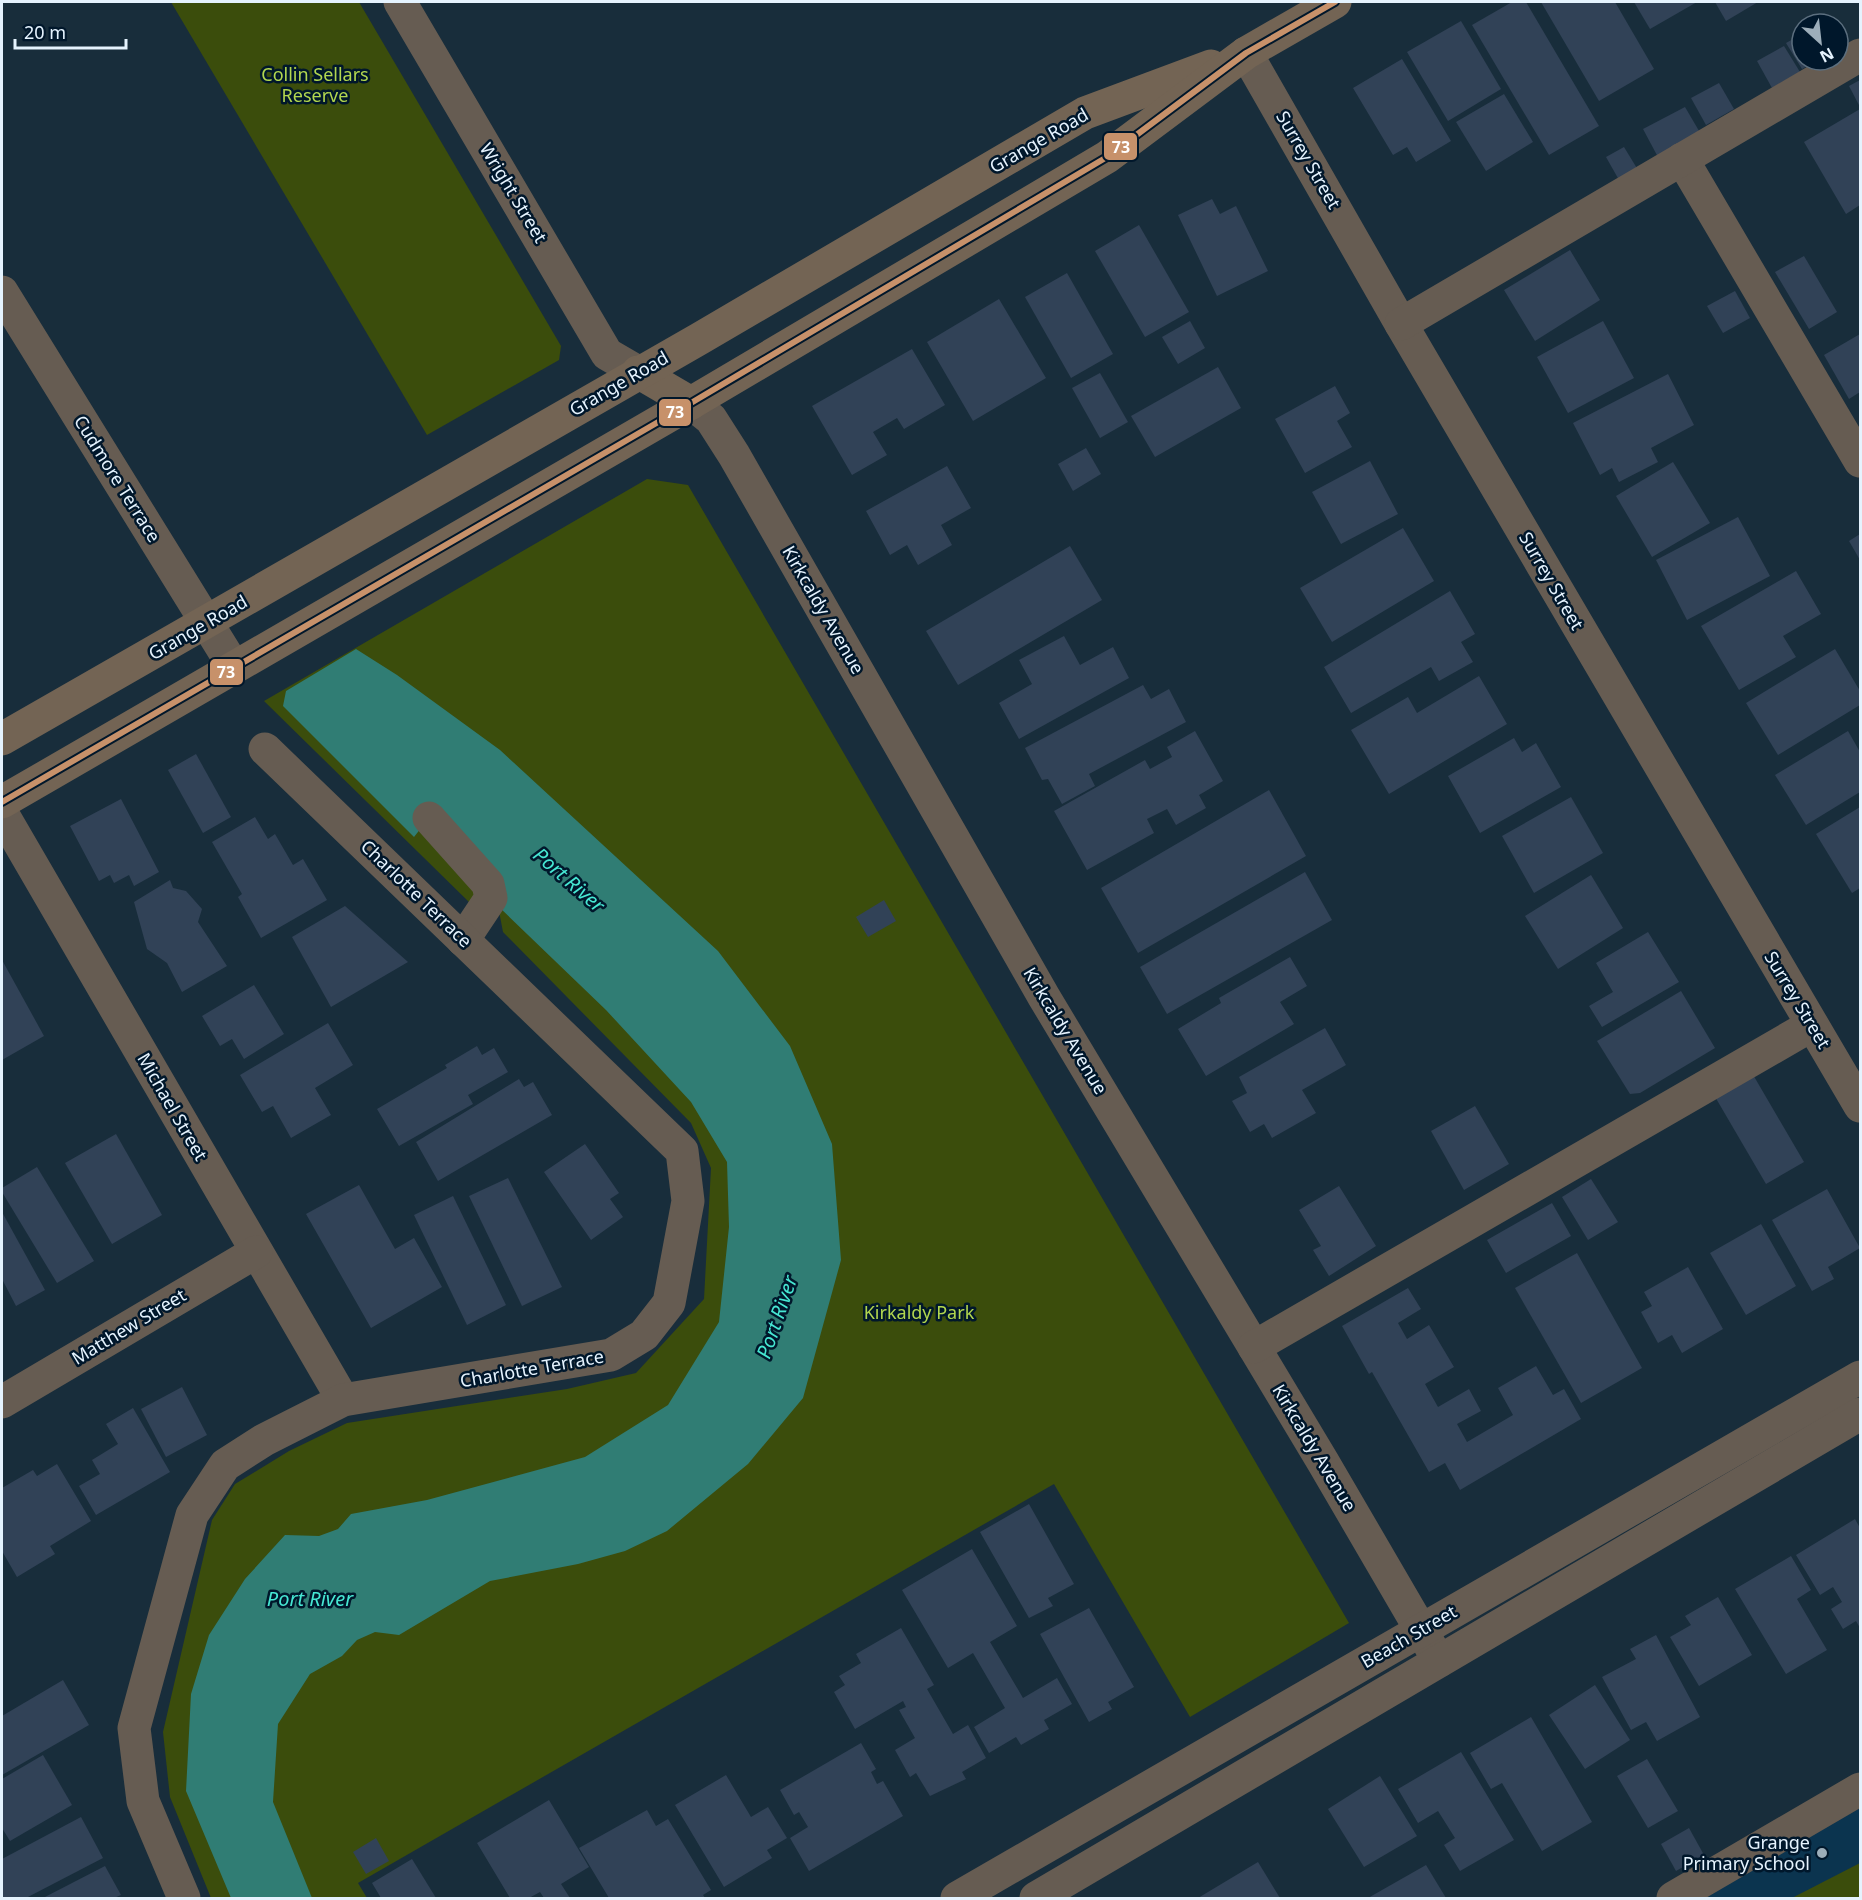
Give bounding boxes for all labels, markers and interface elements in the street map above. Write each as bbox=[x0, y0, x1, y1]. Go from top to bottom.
scale bar bbox=[15, 12, 126, 50]
north arrow bbox=[1790, 12, 1850, 72]
text: 20 m bbox=[24, 20, 66, 44]
text: N bbox=[1816, 43, 1838, 68]
park label: Collin Sellars Reserve bbox=[261, 62, 369, 107]
street label: Grange Road bbox=[985, 102, 1092, 178]
street label: Surrey Street bbox=[1271, 106, 1347, 213]
line badge: 73 bbox=[1103, 132, 1138, 161]
text: 73 bbox=[1112, 136, 1130, 158]
street label: Wright Street bbox=[475, 138, 553, 247]
street label: Grange Road bbox=[565, 345, 672, 421]
line badge: 73 bbox=[658, 398, 692, 427]
text: 73 bbox=[666, 401, 684, 423]
street label: Cudmore Terrace bbox=[69, 410, 167, 547]
street label: Surrey Street bbox=[1514, 527, 1590, 634]
street label: Kirkcaldy Avenue bbox=[777, 541, 870, 678]
street label: Grange Road bbox=[144, 589, 251, 665]
line badge: 73 bbox=[209, 658, 244, 686]
text: 73 bbox=[217, 661, 235, 683]
street label: Charlotte Terrace bbox=[356, 834, 477, 953]
water label: Port River bbox=[528, 841, 612, 919]
street label: Surrey Street bbox=[1759, 946, 1837, 1053]
street label: Kirkcaldy Avenue bbox=[1018, 962, 1113, 1099]
street label: Michael Street bbox=[132, 1048, 214, 1165]
water label: Port River bbox=[750, 1271, 804, 1362]
street label: Matthew Street bbox=[67, 1282, 191, 1370]
park label: Kirkaldy Park bbox=[864, 1300, 975, 1324]
street label: Charlotte Terrace bbox=[458, 1344, 606, 1392]
street label: Kirkcaldy Avenue bbox=[1267, 1379, 1362, 1516]
water label: Port River bbox=[267, 1585, 354, 1612]
street label: Beach Street bbox=[1356, 1599, 1461, 1673]
place label: Grange Primary School bbox=[1683, 1830, 1810, 1875]
marker: Grange Primary School bbox=[1815, 1846, 1829, 1860]

